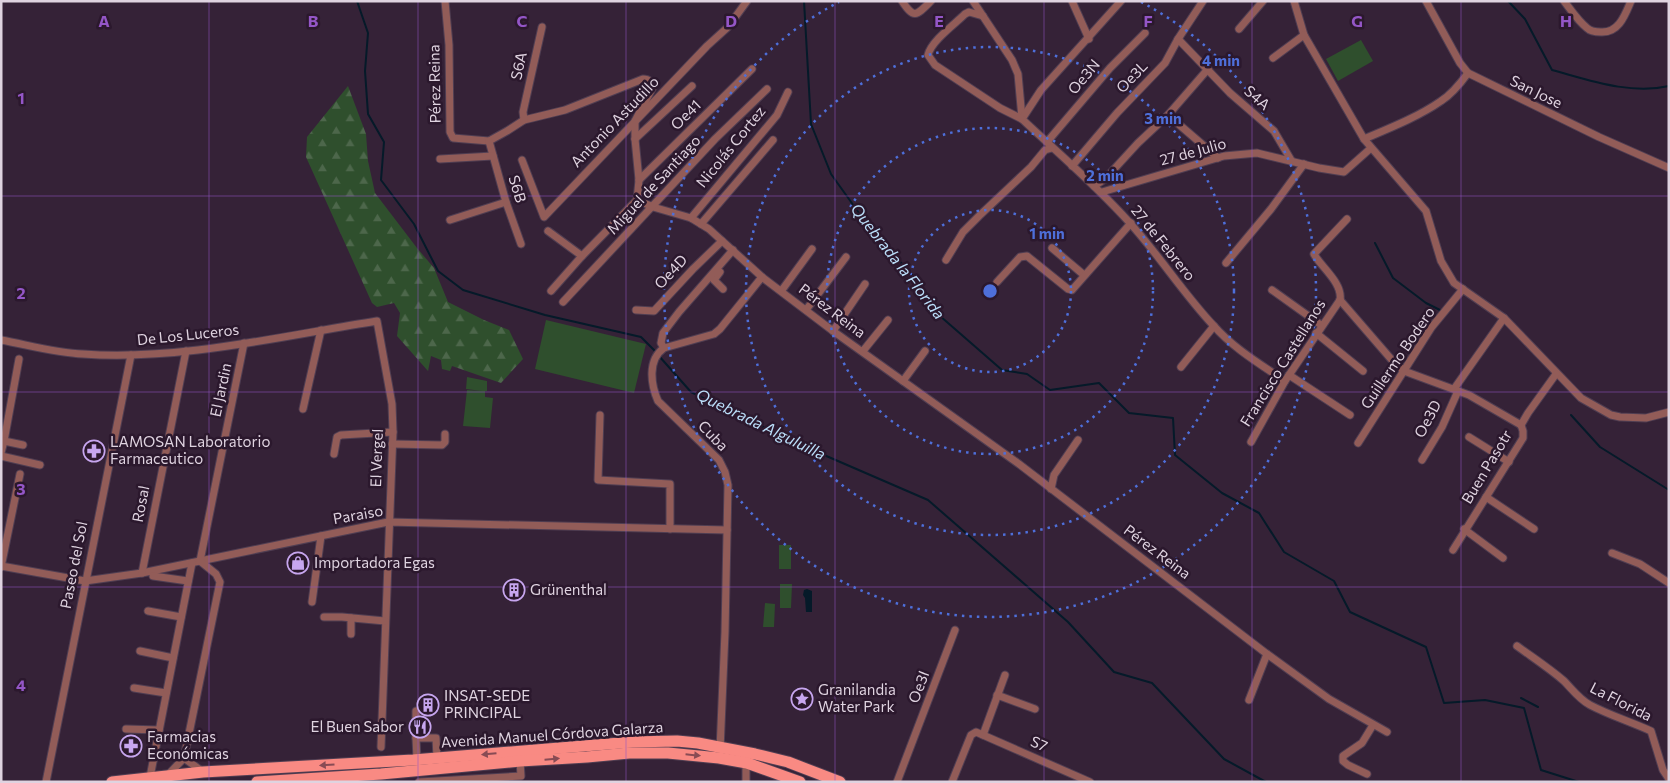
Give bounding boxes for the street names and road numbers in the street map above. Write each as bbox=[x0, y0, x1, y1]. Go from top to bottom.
street label: Pérez Reina bbox=[424, 44, 444, 124]
street label: S6A bbox=[506, 50, 530, 81]
street label: Oe3N bbox=[1063, 55, 1103, 97]
street label: Oe3L bbox=[1112, 56, 1151, 96]
street label: San Jose bbox=[1507, 71, 1566, 112]
street label: Antonio Astudillo bbox=[566, 72, 662, 170]
street label: S4A bbox=[1241, 81, 1274, 113]
street label: Oe41 bbox=[667, 96, 704, 133]
street label: Nicolás Cortez bbox=[692, 102, 769, 191]
street label: Miguel de Santiago bbox=[603, 131, 704, 238]
street label: 27 de Julio bbox=[1158, 134, 1228, 169]
street label: S6B bbox=[505, 173, 531, 205]
street label: 27 de Febrero bbox=[1128, 201, 1200, 284]
street label: Oe4D bbox=[650, 250, 691, 292]
street label: Pérez Reina bbox=[796, 279, 869, 341]
street label: Francisco Castellanos bbox=[1236, 295, 1329, 429]
street label: Guillermo Bodero bbox=[1356, 303, 1438, 412]
street label: De Los Luceros bbox=[136, 320, 240, 348]
street label: El Jardin bbox=[206, 361, 235, 418]
street label: Oe3D bbox=[1410, 397, 1444, 440]
street label: Cuba bbox=[695, 416, 732, 454]
street label: Buen Pasotr bbox=[1457, 426, 1515, 506]
street label: El Vergel bbox=[366, 428, 386, 487]
street label: Rosal bbox=[128, 484, 152, 524]
street label: Paraiso bbox=[331, 501, 384, 527]
street label: Paseo del Sol bbox=[56, 520, 90, 610]
street label: Pérez Reina bbox=[1121, 520, 1194, 582]
street label: Oe3I bbox=[904, 668, 932, 705]
street label: La Florida bbox=[1587, 678, 1655, 724]
street label: Avenida Manuel Córdova Galarza bbox=[440, 717, 664, 751]
street label: S7 bbox=[1028, 731, 1051, 755]

